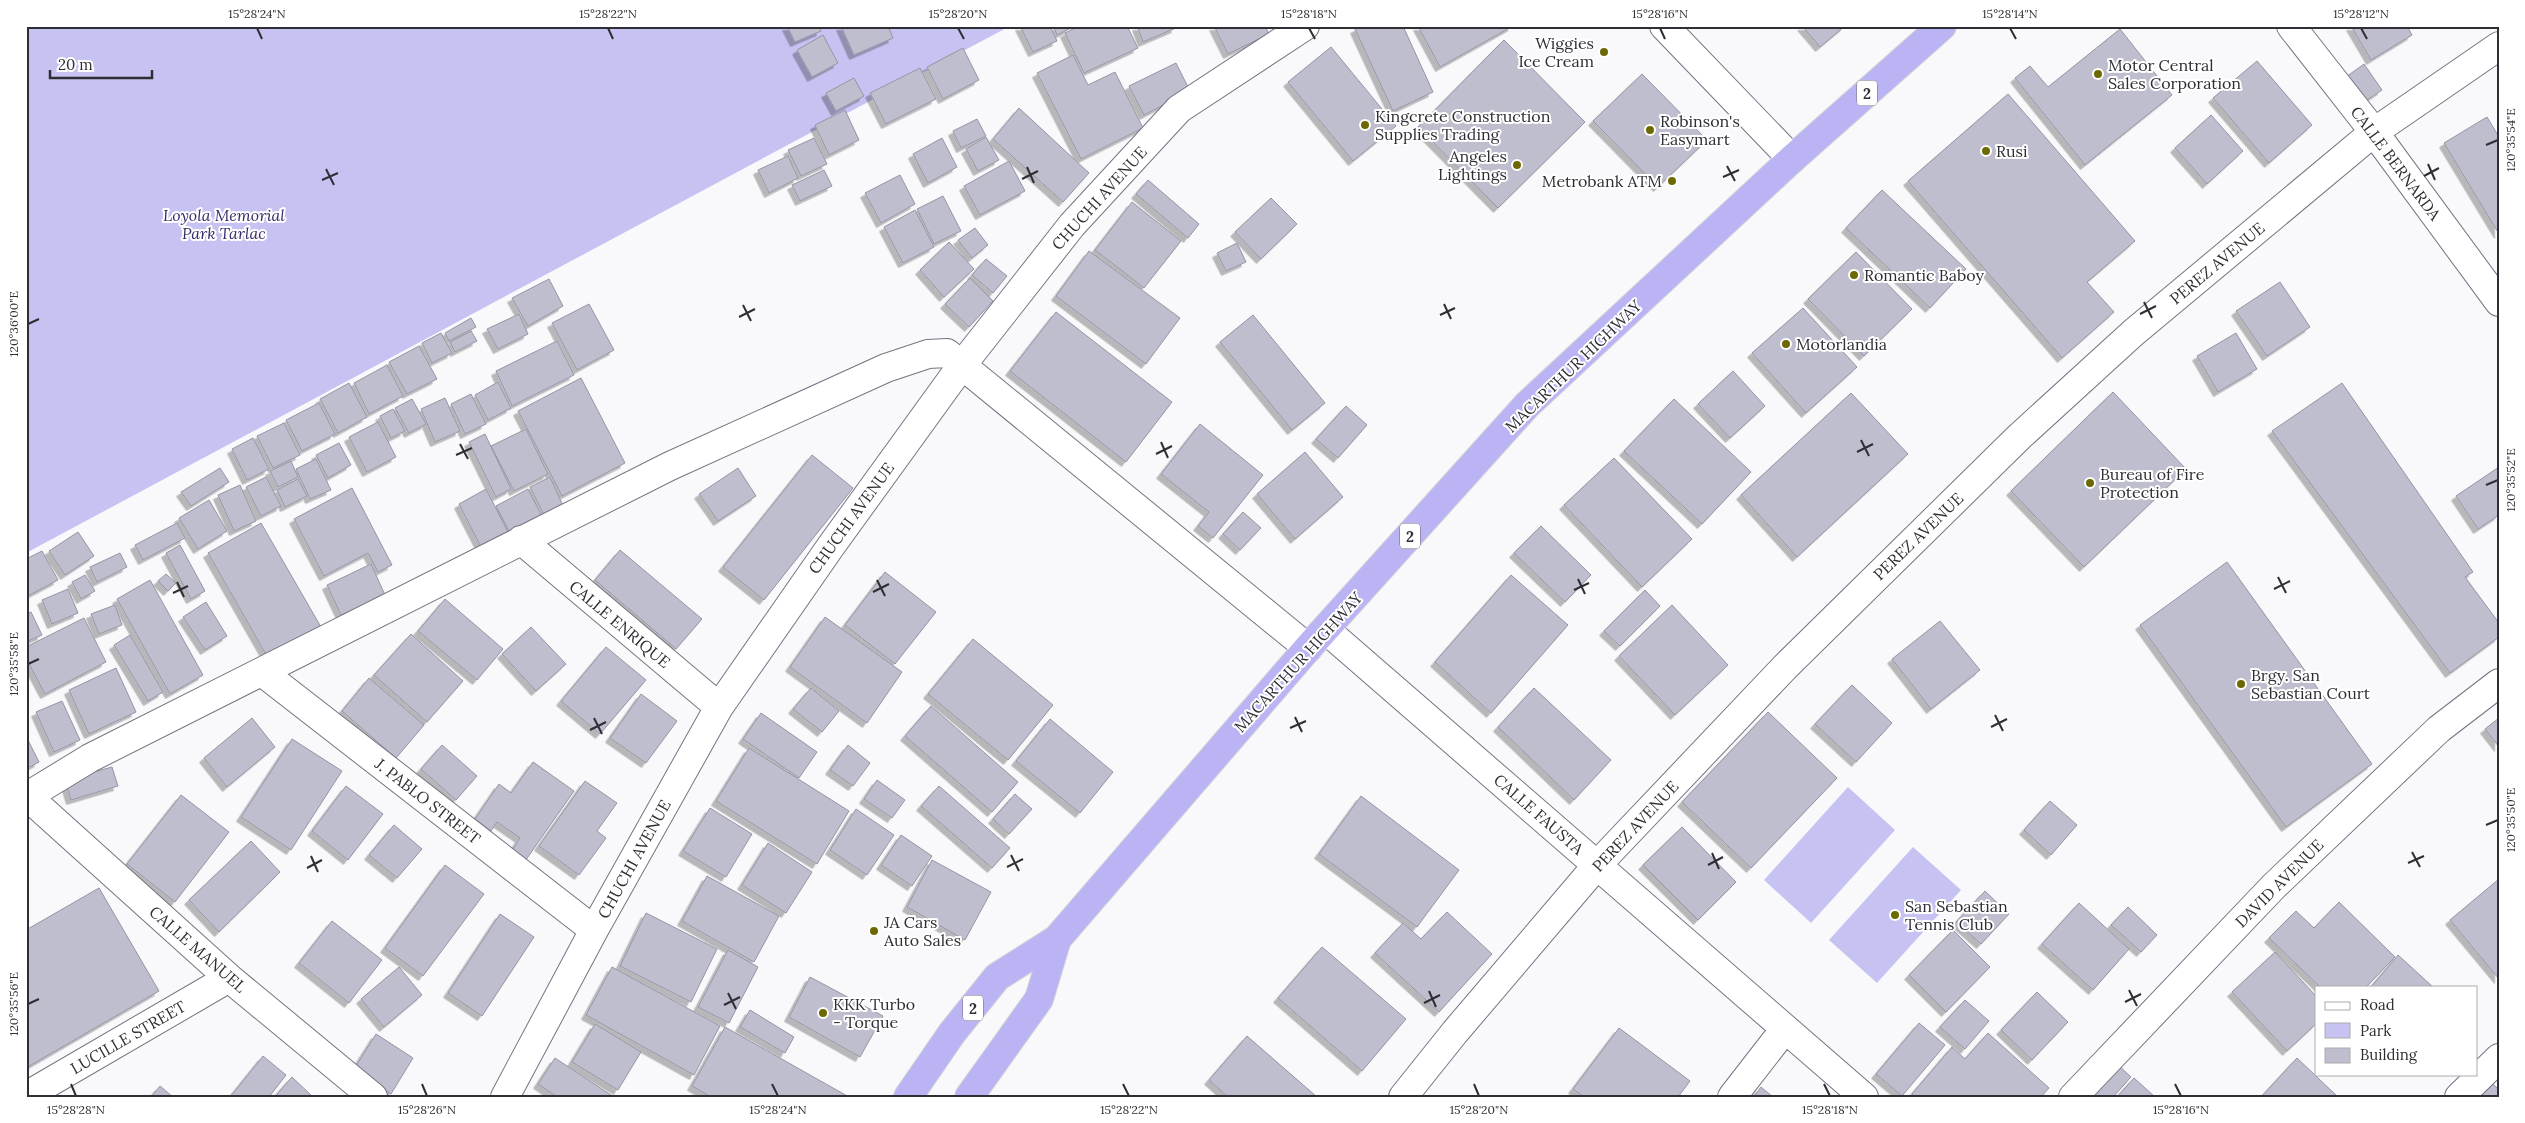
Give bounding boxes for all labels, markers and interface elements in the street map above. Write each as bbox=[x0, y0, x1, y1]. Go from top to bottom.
text: 15°28'24"N bbox=[228, 6, 286, 21]
text: 15°28'22"N bbox=[579, 6, 637, 21]
text: 15°28'20"N bbox=[929, 6, 987, 21]
text: 15°28'18"N bbox=[1281, 6, 1337, 21]
text: 15°28'16"N bbox=[1632, 6, 1688, 21]
text: 15°28'14"N bbox=[1982, 6, 2038, 21]
text: 15°28'12"N bbox=[2333, 6, 2389, 21]
place label: Wiggies Ice Cream bbox=[1518, 33, 1594, 71]
marker: Wiggies Ice Cream bbox=[1598, 46, 1610, 58]
scale bar bbox=[50, 48, 152, 80]
text: 20 m bbox=[58, 55, 93, 74]
place label: Motor Central Sales Corporation bbox=[2108, 55, 2241, 93]
marker: Motor Central Sales Corporation bbox=[2092, 68, 2104, 80]
road number: 2 bbox=[1857, 80, 1877, 106]
street label: CALLE BERNARDA bbox=[2347, 102, 2446, 225]
place label: Kingcrete Construction Supplies Trading bbox=[1375, 106, 1551, 144]
text: 120°35'54"E bbox=[2503, 108, 2518, 172]
place label: Robinson's Easymart bbox=[1660, 111, 1740, 149]
marker: Kingcrete Construction Supplies Trading bbox=[1359, 119, 1371, 131]
marker: Robinson's Easymart bbox=[1644, 124, 1656, 136]
place label: Rusi bbox=[1996, 141, 2028, 161]
street label: CHUCHI AVENUE bbox=[1047, 142, 1151, 254]
marker: Rusi bbox=[1980, 145, 1992, 157]
place label: Angeles Lightings bbox=[1438, 146, 1507, 184]
marker: Angeles Lightings bbox=[1511, 159, 1523, 171]
place label: Metrobank ATM bbox=[1542, 171, 1662, 191]
marker: Metrobank ATM bbox=[1666, 175, 1678, 187]
park label: Loyola Memorial Park Tarlac bbox=[163, 205, 285, 243]
street label: PEREZ AVENUE bbox=[2166, 218, 2268, 308]
place label: Romantic Baboy bbox=[1864, 265, 1985, 285]
marker: Romantic Baboy bbox=[1848, 269, 1860, 281]
text: 120°36'00"E bbox=[6, 291, 21, 357]
street label: MACARTHUR HIGHWAY bbox=[1501, 295, 1646, 436]
place label: Motorlandia bbox=[1796, 334, 1887, 354]
marker: Motorlandia bbox=[1780, 338, 1792, 350]
text: 120°35'52"E bbox=[2503, 448, 2518, 512]
street label: CHUCHI AVENUE bbox=[804, 458, 898, 578]
place label: Bureau of Fire Protection bbox=[2100, 464, 2205, 502]
marker: Bureau of Fire Protection bbox=[2084, 477, 2096, 489]
street label: PEREZ AVENUE bbox=[1869, 488, 1967, 584]
road number: 2 bbox=[1400, 524, 1420, 548]
street label: CALLE ENRIQUE bbox=[565, 576, 675, 672]
street label: MACARTHUR HIGHWAY bbox=[1230, 587, 1367, 736]
text: 120°35'58"E bbox=[6, 632, 21, 696]
place label: Brgy. San Sebastian Court bbox=[2251, 665, 2371, 703]
marker: Brgy. San Sebastian Court bbox=[2235, 678, 2247, 690]
street label: J. PABLO STREET bbox=[371, 753, 485, 848]
street label: CALLE FAUSTA bbox=[1490, 770, 1589, 859]
street label: PEREZ AVENUE bbox=[1588, 776, 1682, 876]
text: 120°35'50"E bbox=[2503, 788, 2518, 852]
street label: CHUCHI AVENUE bbox=[593, 796, 675, 922]
street label: DAVID AVENUE bbox=[2231, 835, 2327, 931]
place label: San Sebastian Tennis Club bbox=[1905, 896, 2008, 934]
street label: CALLE MANUEL bbox=[145, 901, 251, 997]
marker: San Sebastian Tennis Club bbox=[1889, 909, 1901, 921]
place label: JA Cars Auto Sales bbox=[883, 912, 961, 950]
marker: JA Cars Auto Sales bbox=[868, 925, 880, 937]
text: 120°35'56"E bbox=[6, 972, 21, 1036]
legend bbox=[2315, 986, 2478, 1076]
place label: KKK Turbo - Torque bbox=[833, 994, 915, 1032]
text: Road bbox=[2360, 995, 2395, 1014]
street label: LUCILLE STREET bbox=[67, 996, 189, 1078]
road number: 2 bbox=[963, 996, 983, 1020]
marker: KKK Turbo - Torque bbox=[817, 1007, 829, 1019]
text: Park bbox=[2360, 1021, 2391, 1040]
text: Building bbox=[2360, 1045, 2418, 1064]
text: 15°28'28"N bbox=[47, 1102, 105, 1117]
text: 15°28'26"N bbox=[398, 1102, 456, 1117]
text: 15°28'24"N bbox=[749, 1102, 807, 1117]
text: 15°28'22"N bbox=[1100, 1102, 1158, 1117]
text: 15°28'20"N bbox=[1450, 1102, 1508, 1117]
text: 15°28'18"N bbox=[1802, 1102, 1858, 1117]
text: 15°28'16"N bbox=[2153, 1102, 2209, 1117]

